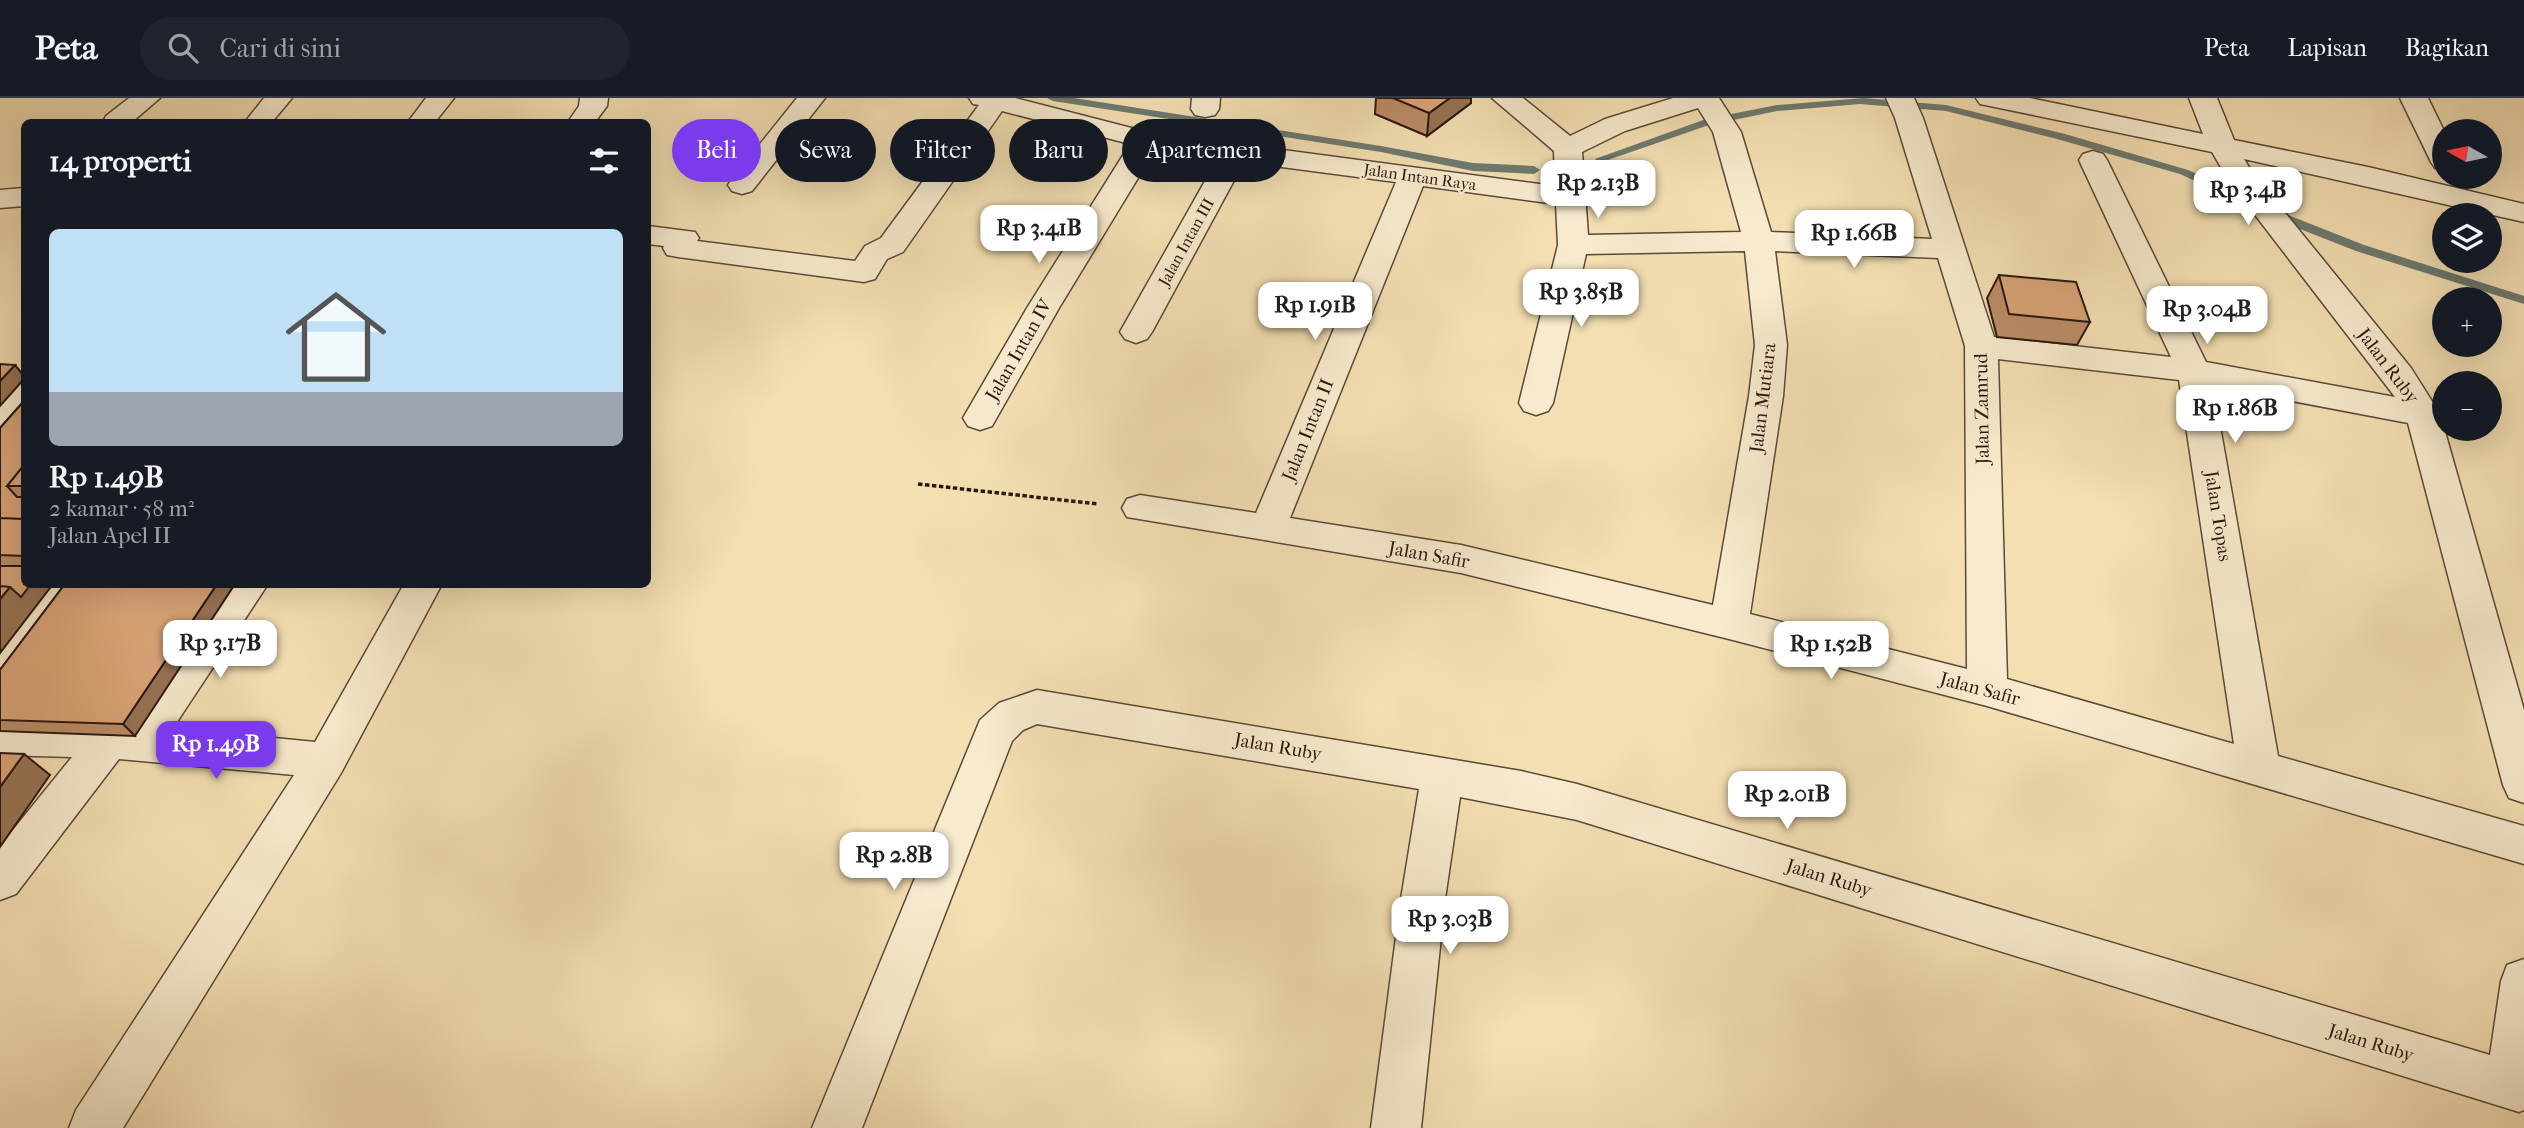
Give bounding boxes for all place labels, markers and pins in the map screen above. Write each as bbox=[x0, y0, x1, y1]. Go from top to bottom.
pin: Rp 2.13B bbox=[1526, 160, 1670, 220]
pin: Rp 3.4B bbox=[2183, 167, 2313, 227]
pin: Rp 3.41B bbox=[967, 206, 1111, 265]
pin: Rp 1.66B bbox=[1782, 211, 1926, 270]
pin: Rp 3.85B bbox=[1509, 270, 1653, 329]
pin: Rp 1.91B bbox=[1243, 282, 1387, 342]
pin: Rp 3.04B bbox=[2135, 286, 2279, 346]
pin: Rp 1.86B bbox=[2163, 386, 2307, 445]
pin: Rp 3.17B bbox=[148, 620, 292, 680]
pin: Rp 1.52B bbox=[1759, 622, 1903, 681]
pin: Rp 1.49B bbox=[144, 722, 288, 781]
pin: Rp 2.01B bbox=[1715, 772, 1859, 831]
pin: Rp 2.8B bbox=[829, 832, 959, 892]
pin: Rp 3.03B bbox=[1378, 896, 1522, 956]

